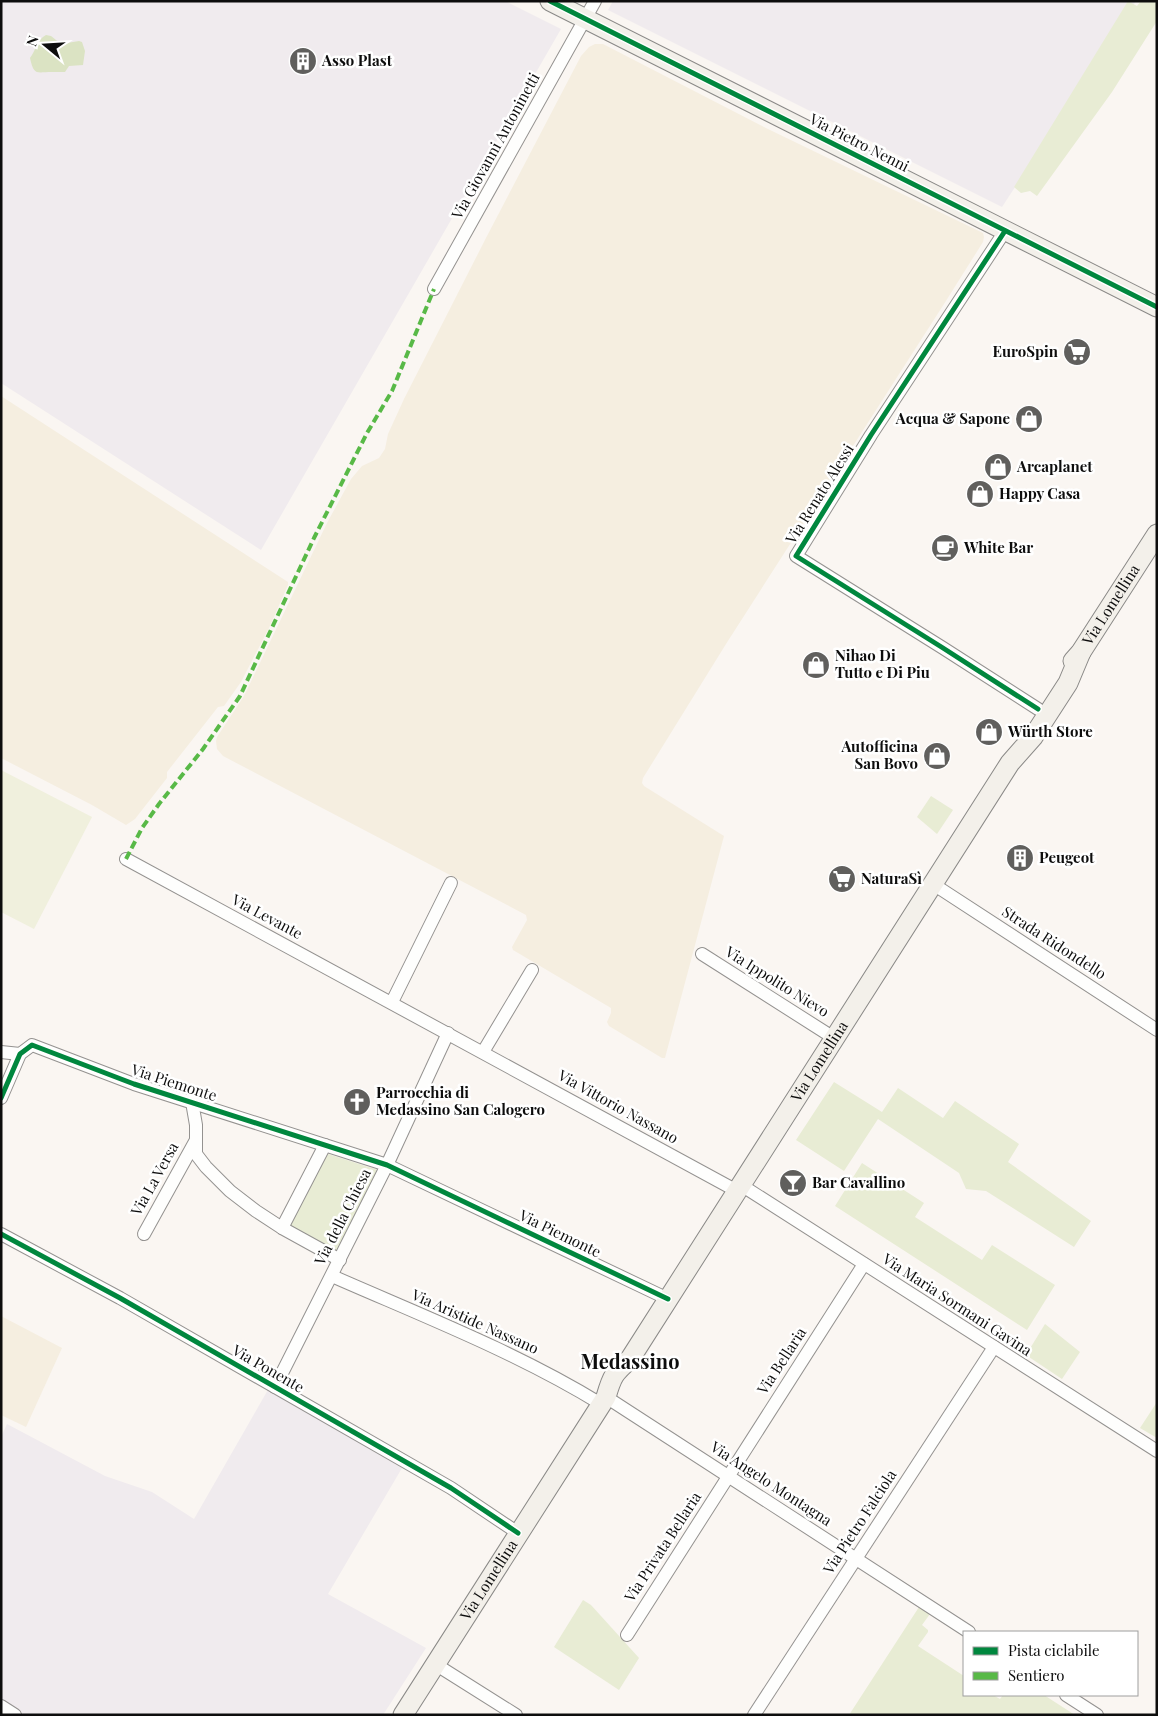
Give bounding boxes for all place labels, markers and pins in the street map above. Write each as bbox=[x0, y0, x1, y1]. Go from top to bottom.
building icon: Asso Plast bbox=[288, 46, 318, 76]
place label: Asso Plast bbox=[321, 50, 393, 70]
supermarket icon: EuroSpin bbox=[1062, 337, 1092, 367]
place label: EuroSpin bbox=[992, 341, 1059, 361]
shop icon: Acqua & Sapone bbox=[1014, 404, 1044, 434]
place label: Acqua & Sapone bbox=[895, 408, 1010, 428]
shop icon: Arcaplanet bbox=[983, 452, 1013, 482]
place label: Arcaplanet bbox=[1016, 456, 1093, 476]
shop icon: Happy Casa bbox=[965, 479, 995, 509]
place label: Happy Casa bbox=[999, 483, 1081, 503]
cafe icon: White Bar bbox=[930, 533, 960, 563]
place label: White Bar bbox=[963, 537, 1033, 557]
place label: Nihao Di Tutto e Di Piu bbox=[835, 645, 930, 682]
shop icon: Nihao Di Tutto e Di Piu bbox=[801, 650, 831, 680]
shop icon: Würth Store bbox=[974, 717, 1004, 747]
place label: Würth Store bbox=[1007, 721, 1093, 741]
place label: Autofficina San Bovo bbox=[841, 736, 918, 773]
shop icon: Autofficina San Bovo bbox=[922, 741, 952, 771]
building icon: Peugeot bbox=[1005, 843, 1035, 873]
place label: Peugeot bbox=[1039, 847, 1095, 867]
supermarket icon: NaturaSì bbox=[827, 864, 857, 894]
place label: NaturaSì bbox=[861, 868, 922, 888]
place label: Parrocchia di Medassino San Calogero bbox=[376, 1082, 545, 1119]
church icon: Parrocchia di Medassino San Calogero bbox=[342, 1087, 372, 1117]
bar icon: Bar Cavallino bbox=[778, 1168, 808, 1198]
place label: Bar Cavallino bbox=[812, 1172, 905, 1192]

